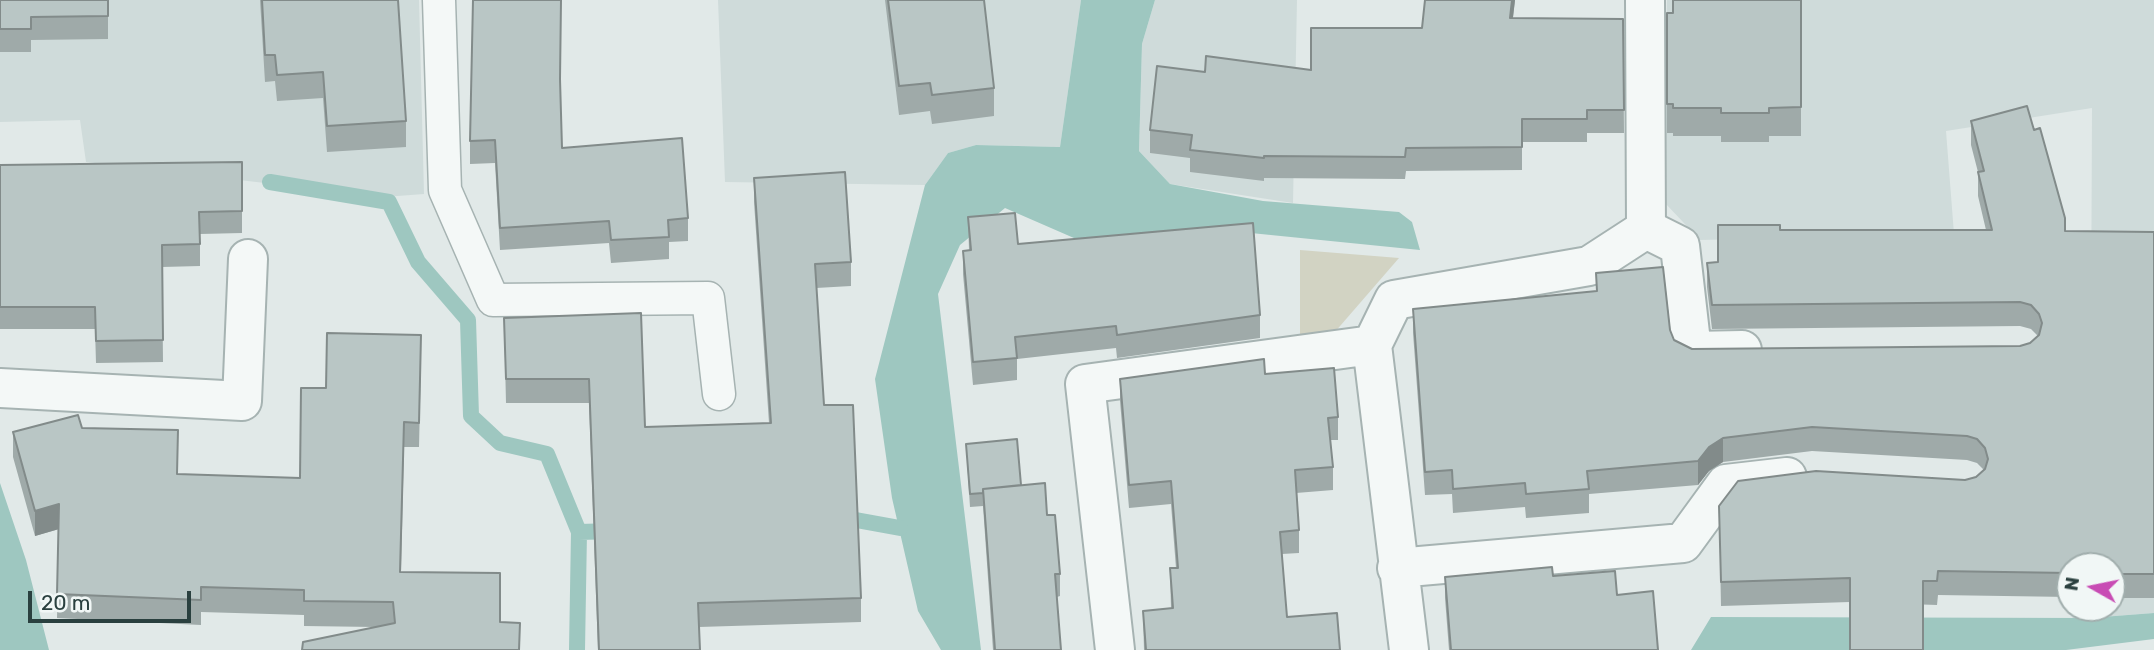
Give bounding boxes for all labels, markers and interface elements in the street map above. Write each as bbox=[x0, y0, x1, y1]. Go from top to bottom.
north arrow bbox=[2056, 552, 2126, 622]
text: N bbox=[2059, 575, 2084, 593]
scale bar bbox=[32, 576, 194, 620]
text: 20 m bbox=[41, 590, 90, 615]

